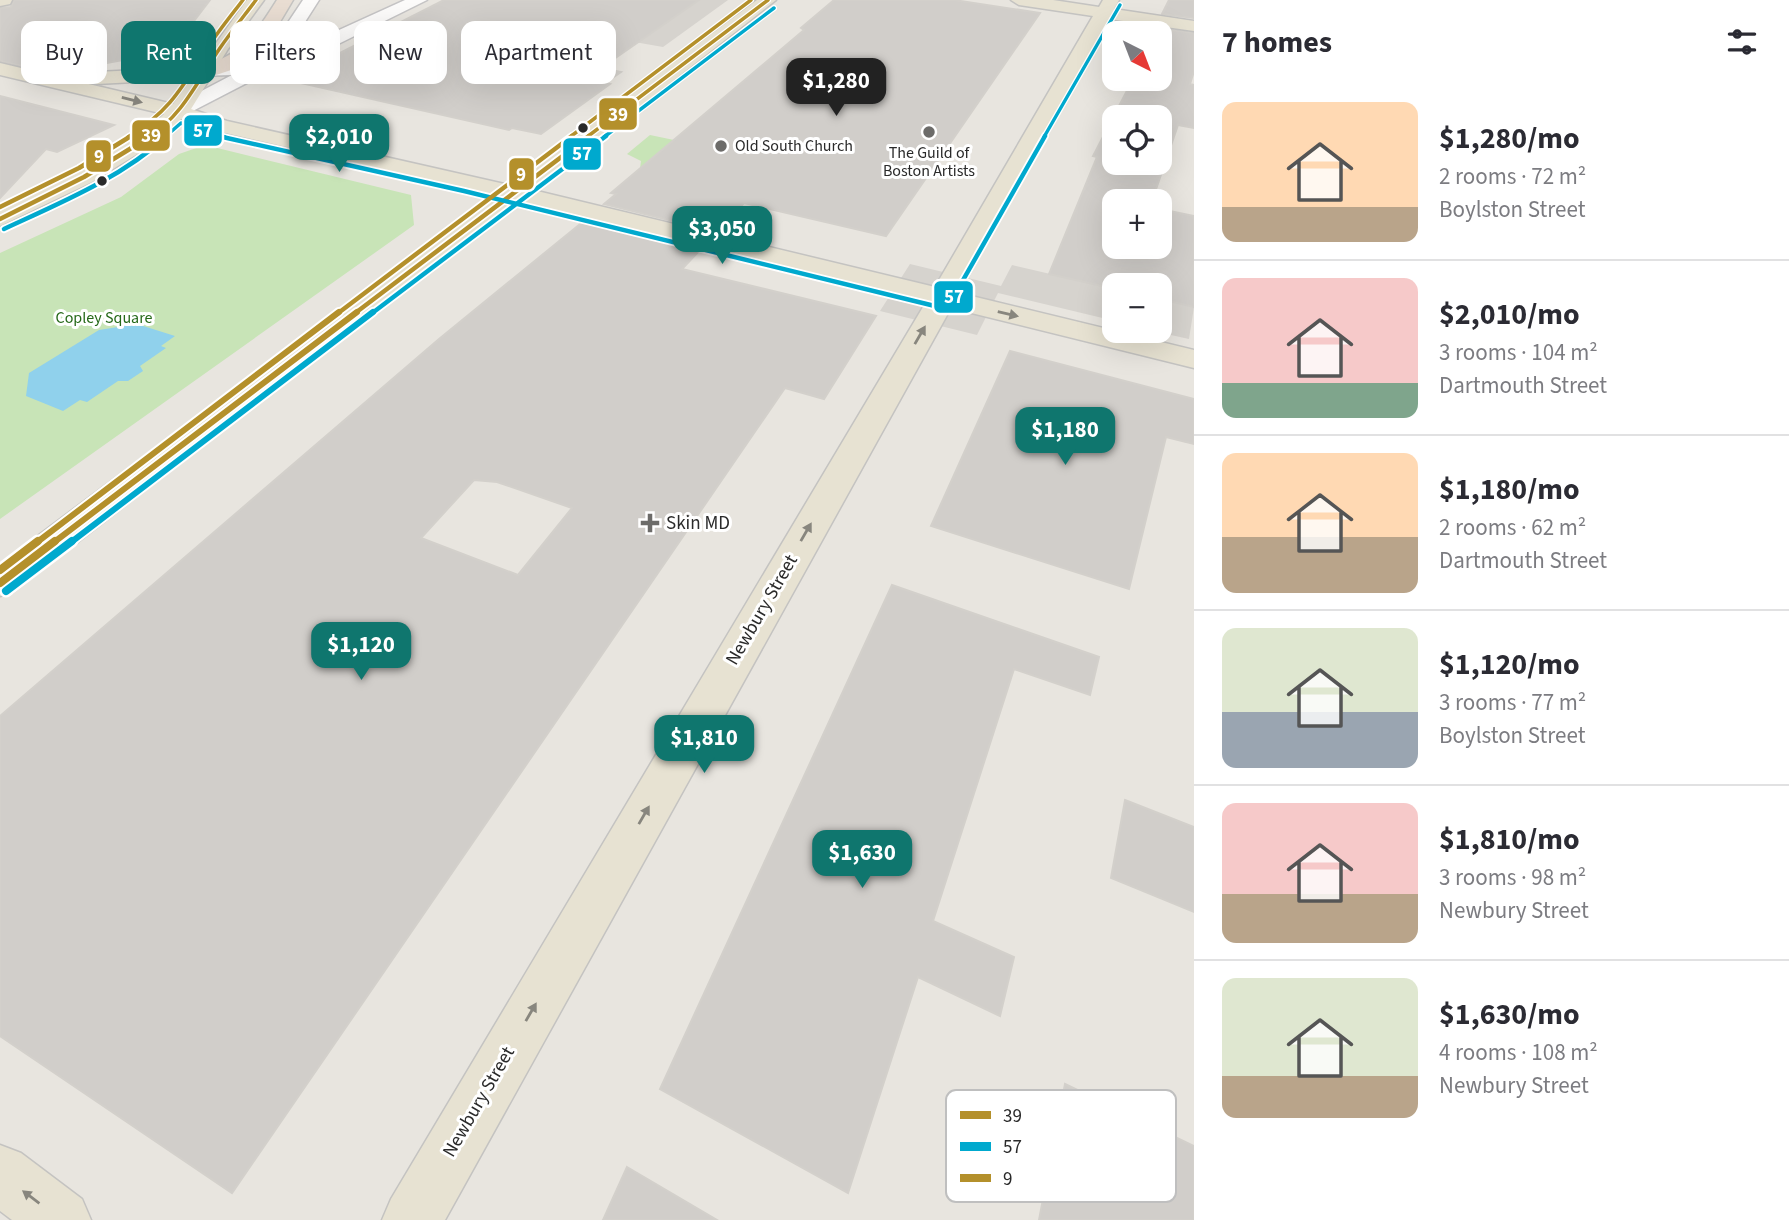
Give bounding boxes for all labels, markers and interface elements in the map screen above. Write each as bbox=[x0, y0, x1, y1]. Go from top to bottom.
chip: Buy bbox=[21, 21, 107, 84]
chip: Rent bbox=[121, 21, 216, 84]
chip: Filters bbox=[230, 21, 340, 84]
chip: New bbox=[354, 21, 447, 84]
chip: Apartment bbox=[461, 21, 616, 84]
north arrow bbox=[1102, 21, 1172, 91]
map controls bbox=[1102, 21, 1172, 343]
text: 7 homes bbox=[1222, 21, 1332, 64]
icon: filters bbox=[1723, 23, 1761, 61]
pin: $1,280 bbox=[779, 58, 893, 118]
text: $1,280 bbox=[802, 64, 870, 97]
one-way arrow bbox=[121, 95, 143, 106]
line badge: 39 bbox=[598, 97, 638, 131]
text: 39 bbox=[608, 102, 628, 129]
button: locate bbox=[1102, 105, 1172, 175]
line badge: 57 bbox=[183, 114, 223, 147]
pin: $2,010 bbox=[282, 114, 396, 174]
text: $1,280/mo bbox=[1439, 117, 1580, 160]
text: 57 bbox=[193, 118, 213, 145]
line badge: 39 bbox=[131, 119, 171, 152]
text: $2,010 bbox=[305, 120, 373, 153]
unlabelled marker bbox=[576, 121, 590, 135]
text: 39 bbox=[141, 123, 161, 150]
marker: The Guild of Boston Artists bbox=[921, 124, 937, 140]
icon: home bbox=[1278, 130, 1362, 214]
place label: Old South Church bbox=[735, 135, 853, 157]
line badge: 57 bbox=[562, 137, 602, 171]
marker: Old South Church bbox=[713, 138, 729, 154]
line badge: 9 bbox=[85, 139, 112, 173]
text: 57 bbox=[572, 141, 592, 168]
place label: The Guild of Boston Artists bbox=[883, 142, 975, 182]
text: 9 bbox=[94, 144, 104, 171]
line badge: 9 bbox=[508, 157, 535, 191]
text: 2 rooms · 72 m² bbox=[1439, 160, 1586, 193]
text: 9 bbox=[516, 162, 526, 189]
unlabelled marker bbox=[95, 174, 109, 188]
button: + bbox=[1102, 189, 1172, 259]
text: Boylston Street bbox=[1439, 193, 1585, 226]
pin: $3,050 bbox=[665, 206, 779, 266]
text: $3,050 bbox=[688, 212, 756, 245]
button: − bbox=[1102, 273, 1172, 343]
line badge: 57 bbox=[933, 280, 974, 314]
text: 57 bbox=[944, 284, 964, 311]
text: $2,010/mo bbox=[1439, 293, 1580, 336]
icon: home bbox=[1278, 306, 1362, 390]
park label: Copley Square bbox=[56, 307, 153, 329]
one-way arrow bbox=[997, 309, 1019, 320]
one-way arrow bbox=[914, 326, 926, 345]
text: 3 rooms · 104 m² bbox=[1439, 336, 1598, 369]
text: Dartmouth Street bbox=[1439, 369, 1607, 402]
pin: $1,180 bbox=[1008, 407, 1122, 467]
text: $1,180 bbox=[1031, 413, 1099, 446]
text: $1,180/mo bbox=[1439, 468, 1580, 511]
icon: home bbox=[1278, 481, 1362, 565]
place label: Skin MD bbox=[666, 510, 730, 537]
text: 2 rooms · 62 m² bbox=[1439, 511, 1586, 544]
marker: Skin MD bbox=[640, 513, 660, 533]
one-way arrow bbox=[800, 523, 813, 542]
text: Dartmouth Street bbox=[1439, 544, 1607, 577]
street label: Newbury Street bbox=[719, 549, 805, 670]
pin: $1,120 bbox=[304, 622, 418, 682]
text: $1,120 bbox=[327, 628, 395, 661]
text: $1,120/mo bbox=[1439, 643, 1580, 686]
icon: home bbox=[1278, 656, 1362, 740]
text: 3 rooms · 77 m² bbox=[1439, 686, 1586, 719]
pin: $1,810 bbox=[647, 716, 761, 775]
text: Boylston Street bbox=[1439, 719, 1585, 752]
text: $1,810 bbox=[670, 721, 738, 754]
one-way arrow bbox=[638, 805, 650, 824]
text: $1,810/mo bbox=[1439, 818, 1580, 861]
pin: $1,630 bbox=[805, 830, 919, 890]
icon: home bbox=[1278, 831, 1362, 915]
text: $1,630 bbox=[828, 836, 896, 869]
text: 3 rooms · 98 m² bbox=[1439, 861, 1586, 894]
text: Newbury Street bbox=[1439, 894, 1589, 927]
text: $1,630/mo bbox=[1439, 993, 1580, 1036]
one-way arrow bbox=[525, 1002, 537, 1022]
icon: home bbox=[1278, 1006, 1362, 1090]
text: 4 rooms · 108 m² bbox=[1439, 1036, 1598, 1069]
street label: Newbury Street bbox=[436, 1041, 522, 1162]
text: Newbury Street bbox=[1439, 1069, 1589, 1102]
legend bbox=[946, 1090, 1176, 1202]
text: 39 bbox=[1003, 1103, 1022, 1130]
text: 57 bbox=[1003, 1134, 1022, 1161]
text: 9 bbox=[1003, 1166, 1012, 1193]
one-way arrow bbox=[21, 1190, 40, 1204]

